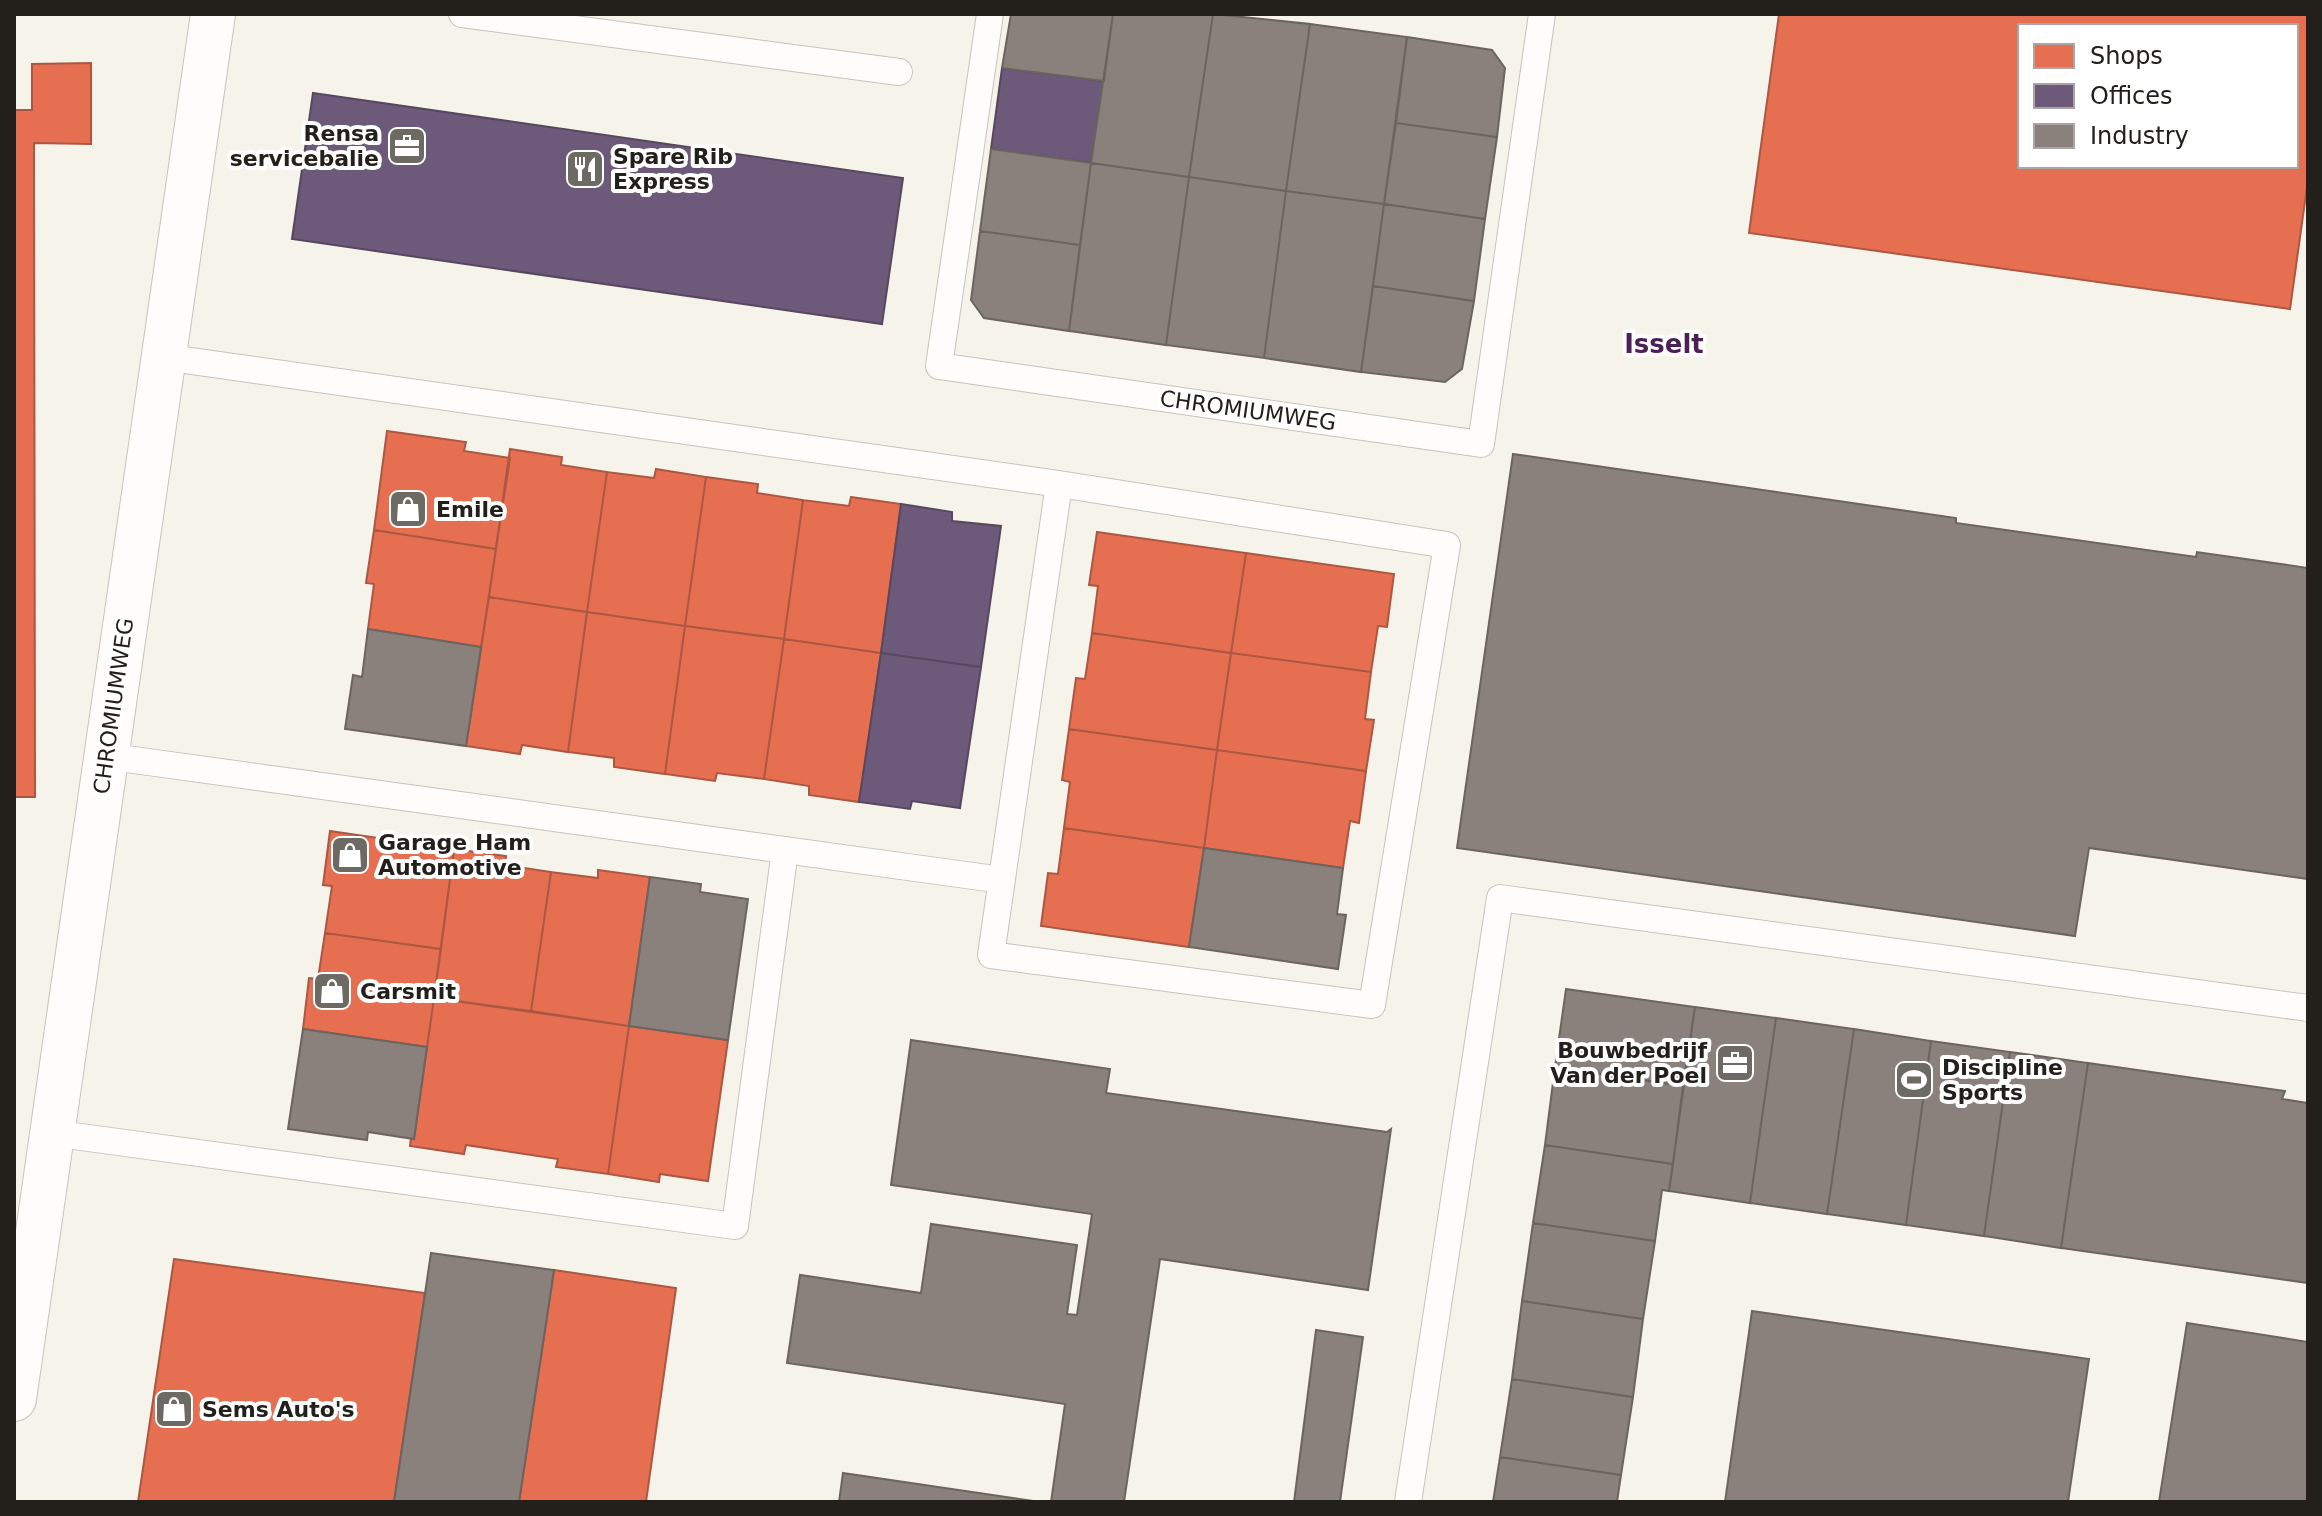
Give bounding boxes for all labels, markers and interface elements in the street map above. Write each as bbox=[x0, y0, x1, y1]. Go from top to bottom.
legend bbox=[2018, 24, 2298, 168]
text: Shops bbox=[2090, 42, 2163, 70]
text: Offices bbox=[2090, 82, 2173, 110]
place label: Rensa servicebalie bbox=[230, 121, 379, 171]
text: Industry bbox=[2090, 122, 2189, 150]
office icon: Rensa servicebalie bbox=[386, 125, 428, 167]
place label: Spare Rib Express bbox=[613, 144, 733, 194]
restaurant icon: Spare Rib Express bbox=[564, 148, 606, 190]
district label: Isselt bbox=[1624, 329, 1704, 359]
street label: CHROMIUMWEG bbox=[1158, 386, 1338, 435]
shop icon: Emile bbox=[387, 488, 429, 530]
place label: Emile bbox=[436, 497, 504, 522]
street label: CHROMIUMWEG bbox=[89, 616, 138, 796]
place label: Garage Ham Automotive bbox=[378, 830, 531, 880]
shop icon: Garage Ham Automotive bbox=[329, 834, 371, 876]
shop icon: Carsmit bbox=[311, 970, 353, 1012]
place label: Carsmit bbox=[360, 979, 456, 1004]
place label: Bouwbedrijf Van der Poel bbox=[1550, 1038, 1707, 1088]
office icon: Bouwbedrijf Van der Poel bbox=[1714, 1042, 1756, 1084]
place label: Discipline Sports bbox=[1942, 1055, 2063, 1105]
sports icon: Discipline Sports bbox=[1893, 1059, 1935, 1101]
shop icon: Sems Auto's bbox=[153, 1388, 195, 1430]
place label: Sems Auto's bbox=[202, 1397, 355, 1422]

